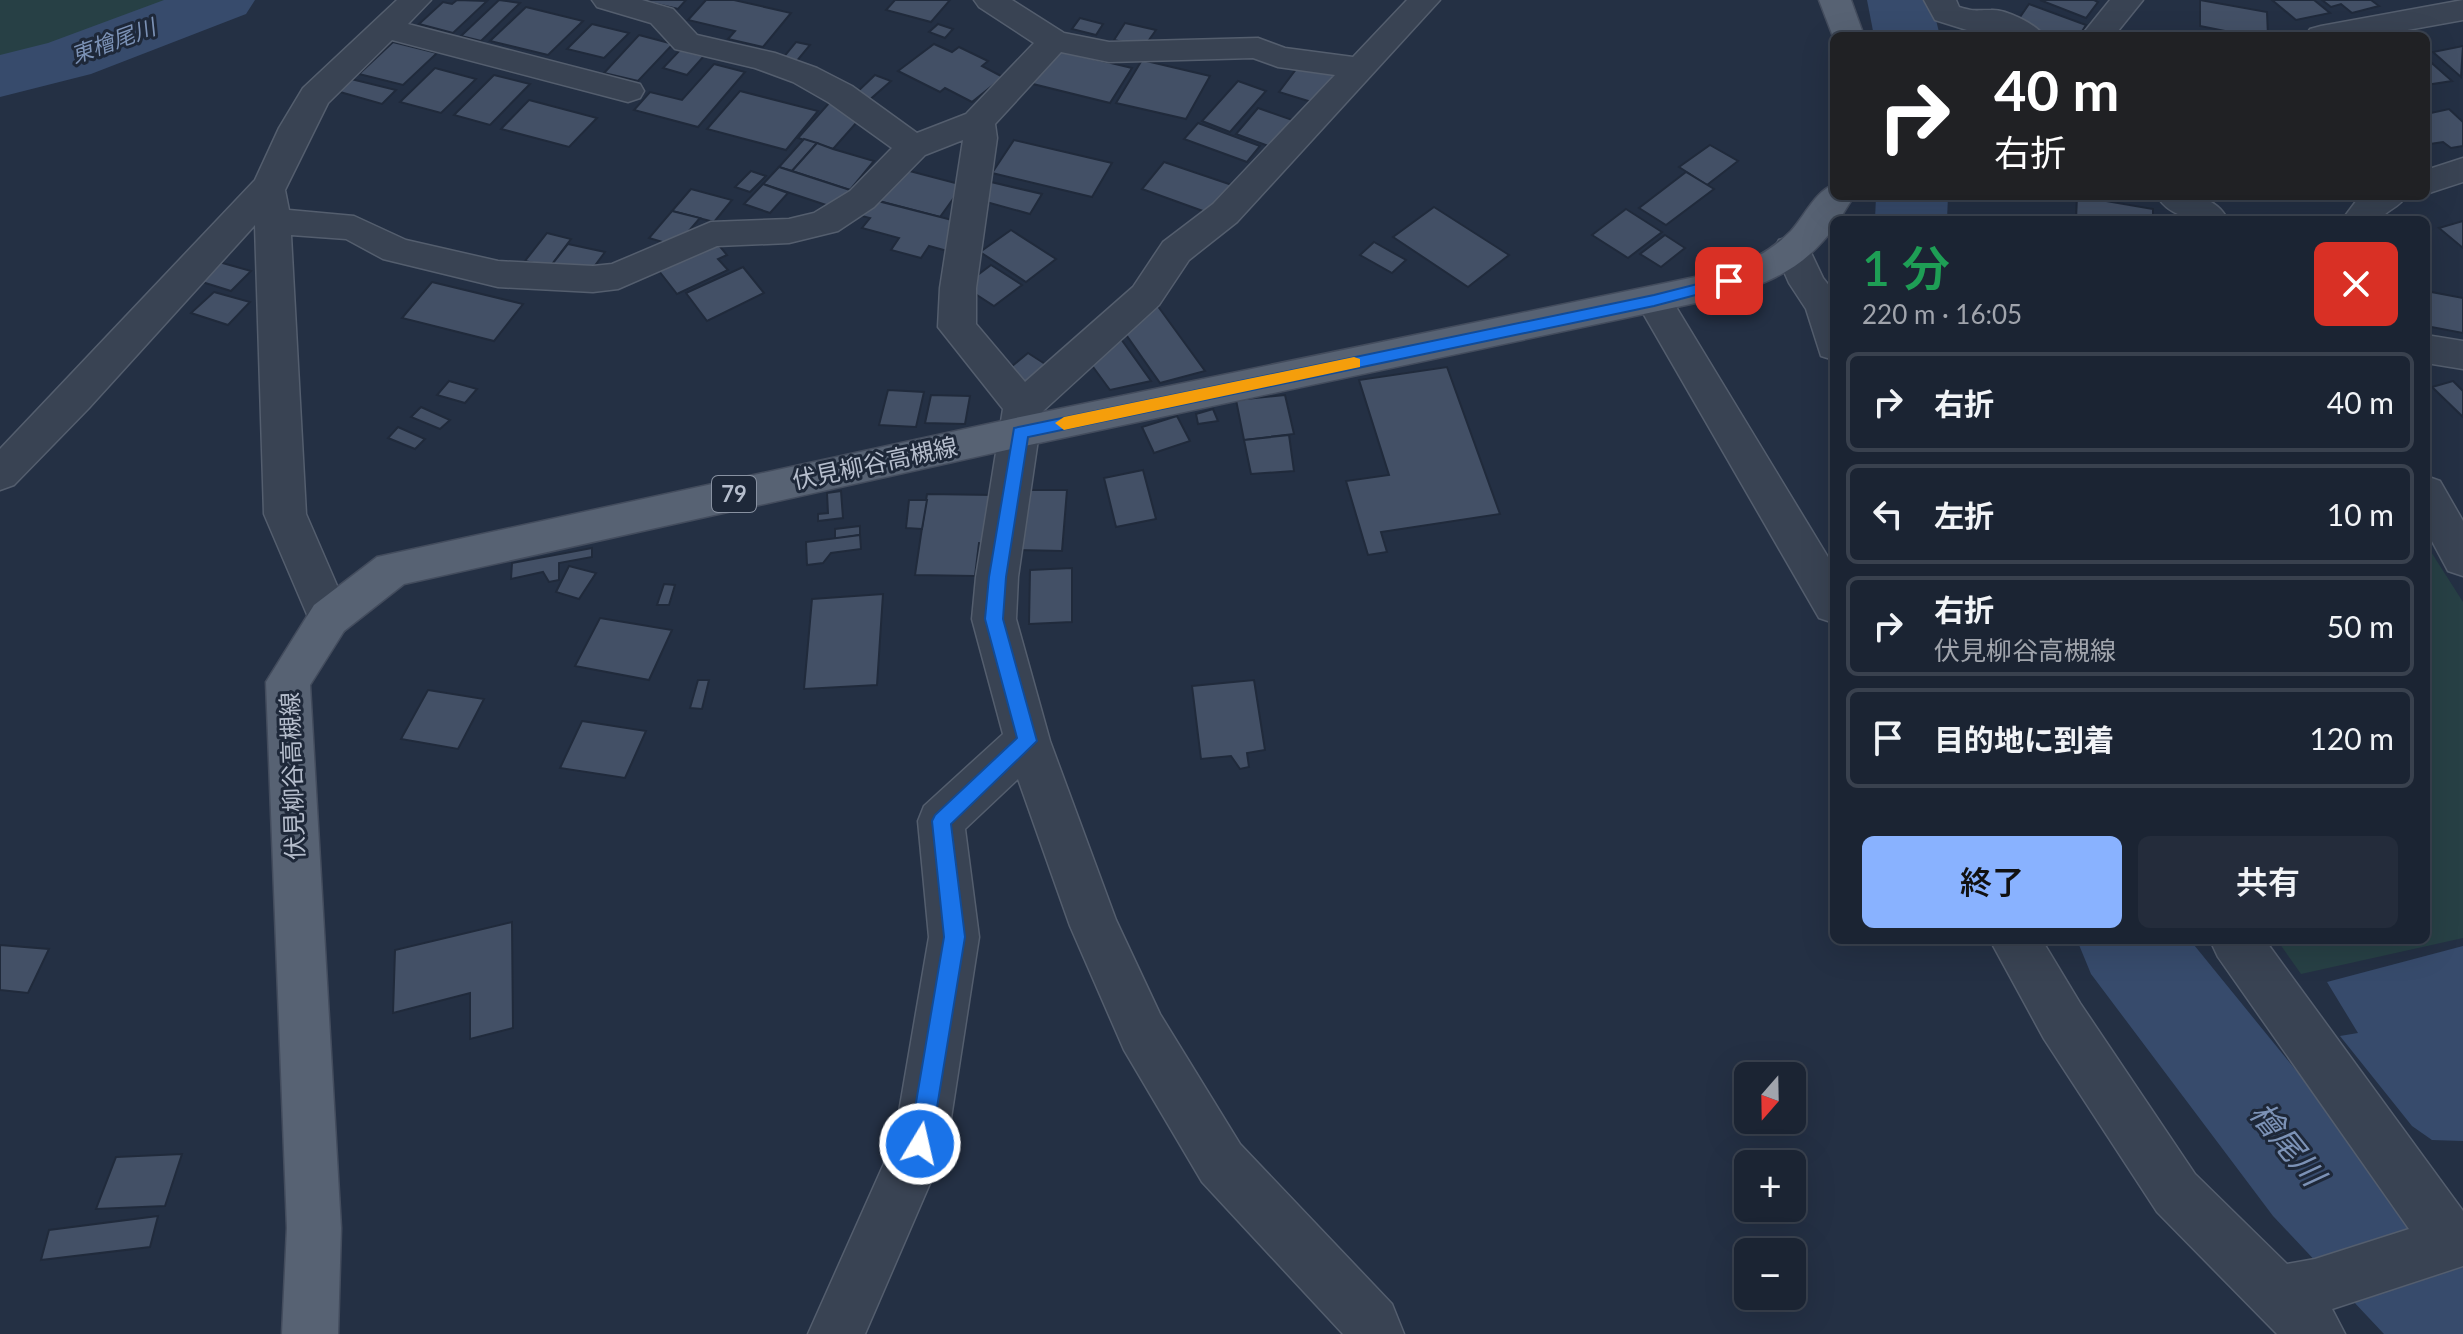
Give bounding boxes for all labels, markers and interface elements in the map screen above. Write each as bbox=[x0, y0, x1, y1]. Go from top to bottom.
water label: 東檜尾川 bbox=[67, 12, 161, 68]
text: 40 m bbox=[1994, 56, 2119, 123]
icon: right bbox=[1862, 64, 1966, 168]
text: 右折 bbox=[1994, 130, 2066, 174]
text: 1 分 bbox=[1862, 239, 1950, 296]
button: close bbox=[2314, 242, 2398, 326]
pin bbox=[1695, 247, 1763, 315]
icon: arrive bbox=[1707, 259, 1751, 303]
text: 220 m · 16:05 bbox=[1862, 298, 2022, 330]
icon: right bbox=[1866, 380, 1910, 424]
text: 40 m bbox=[2327, 384, 2394, 420]
text: 右折 bbox=[1934, 385, 1994, 421]
street label: 伏見柳谷高槻線 bbox=[790, 431, 960, 494]
road number: 79 bbox=[712, 476, 756, 512]
icon: left bbox=[1866, 492, 1910, 536]
text: 10 m bbox=[2327, 496, 2394, 532]
text: 左折 bbox=[1934, 497, 1994, 533]
text: 右折 bbox=[1934, 591, 1994, 627]
icon: right bbox=[1866, 604, 1910, 648]
text: 50 m bbox=[2327, 608, 2394, 644]
text: 伏見柳谷高槻線 bbox=[1934, 634, 2116, 666]
street label: 伏見柳谷高槻線 bbox=[274, 692, 309, 861]
icon: arrive bbox=[1866, 716, 1910, 760]
text: 120 m bbox=[2309, 720, 2394, 756]
text: 目的地に到着 bbox=[1934, 721, 2114, 757]
button: 終了 bbox=[1862, 836, 2122, 928]
button: 共有 bbox=[2138, 836, 2398, 928]
north arrow bbox=[1734, 1062, 1806, 1134]
map controls bbox=[1734, 1062, 1806, 1310]
water label: 檜尾川 bbox=[2243, 1093, 2335, 1195]
position arrow bbox=[878, 1102, 962, 1186]
button: + bbox=[1734, 1150, 1806, 1222]
button: − bbox=[1734, 1238, 1806, 1310]

